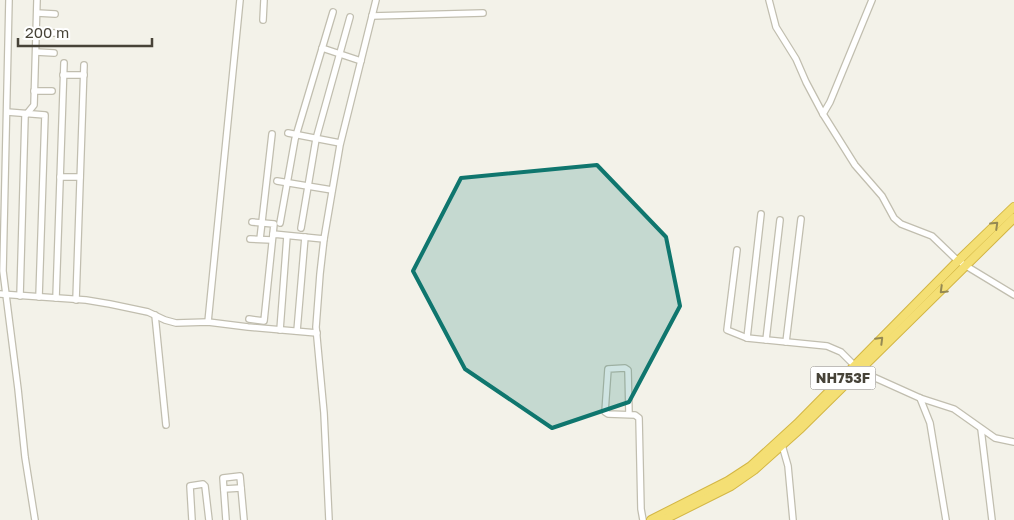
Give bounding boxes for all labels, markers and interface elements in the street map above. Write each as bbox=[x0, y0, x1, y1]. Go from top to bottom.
scale bar bbox=[18, 15, 151, 47]
text: 200 m bbox=[25, 23, 69, 41]
one-way arrow bbox=[989, 222, 998, 231]
one-way arrow bbox=[939, 284, 948, 293]
one-way arrow bbox=[874, 337, 883, 346]
road number: NH753F bbox=[810, 366, 876, 389]

